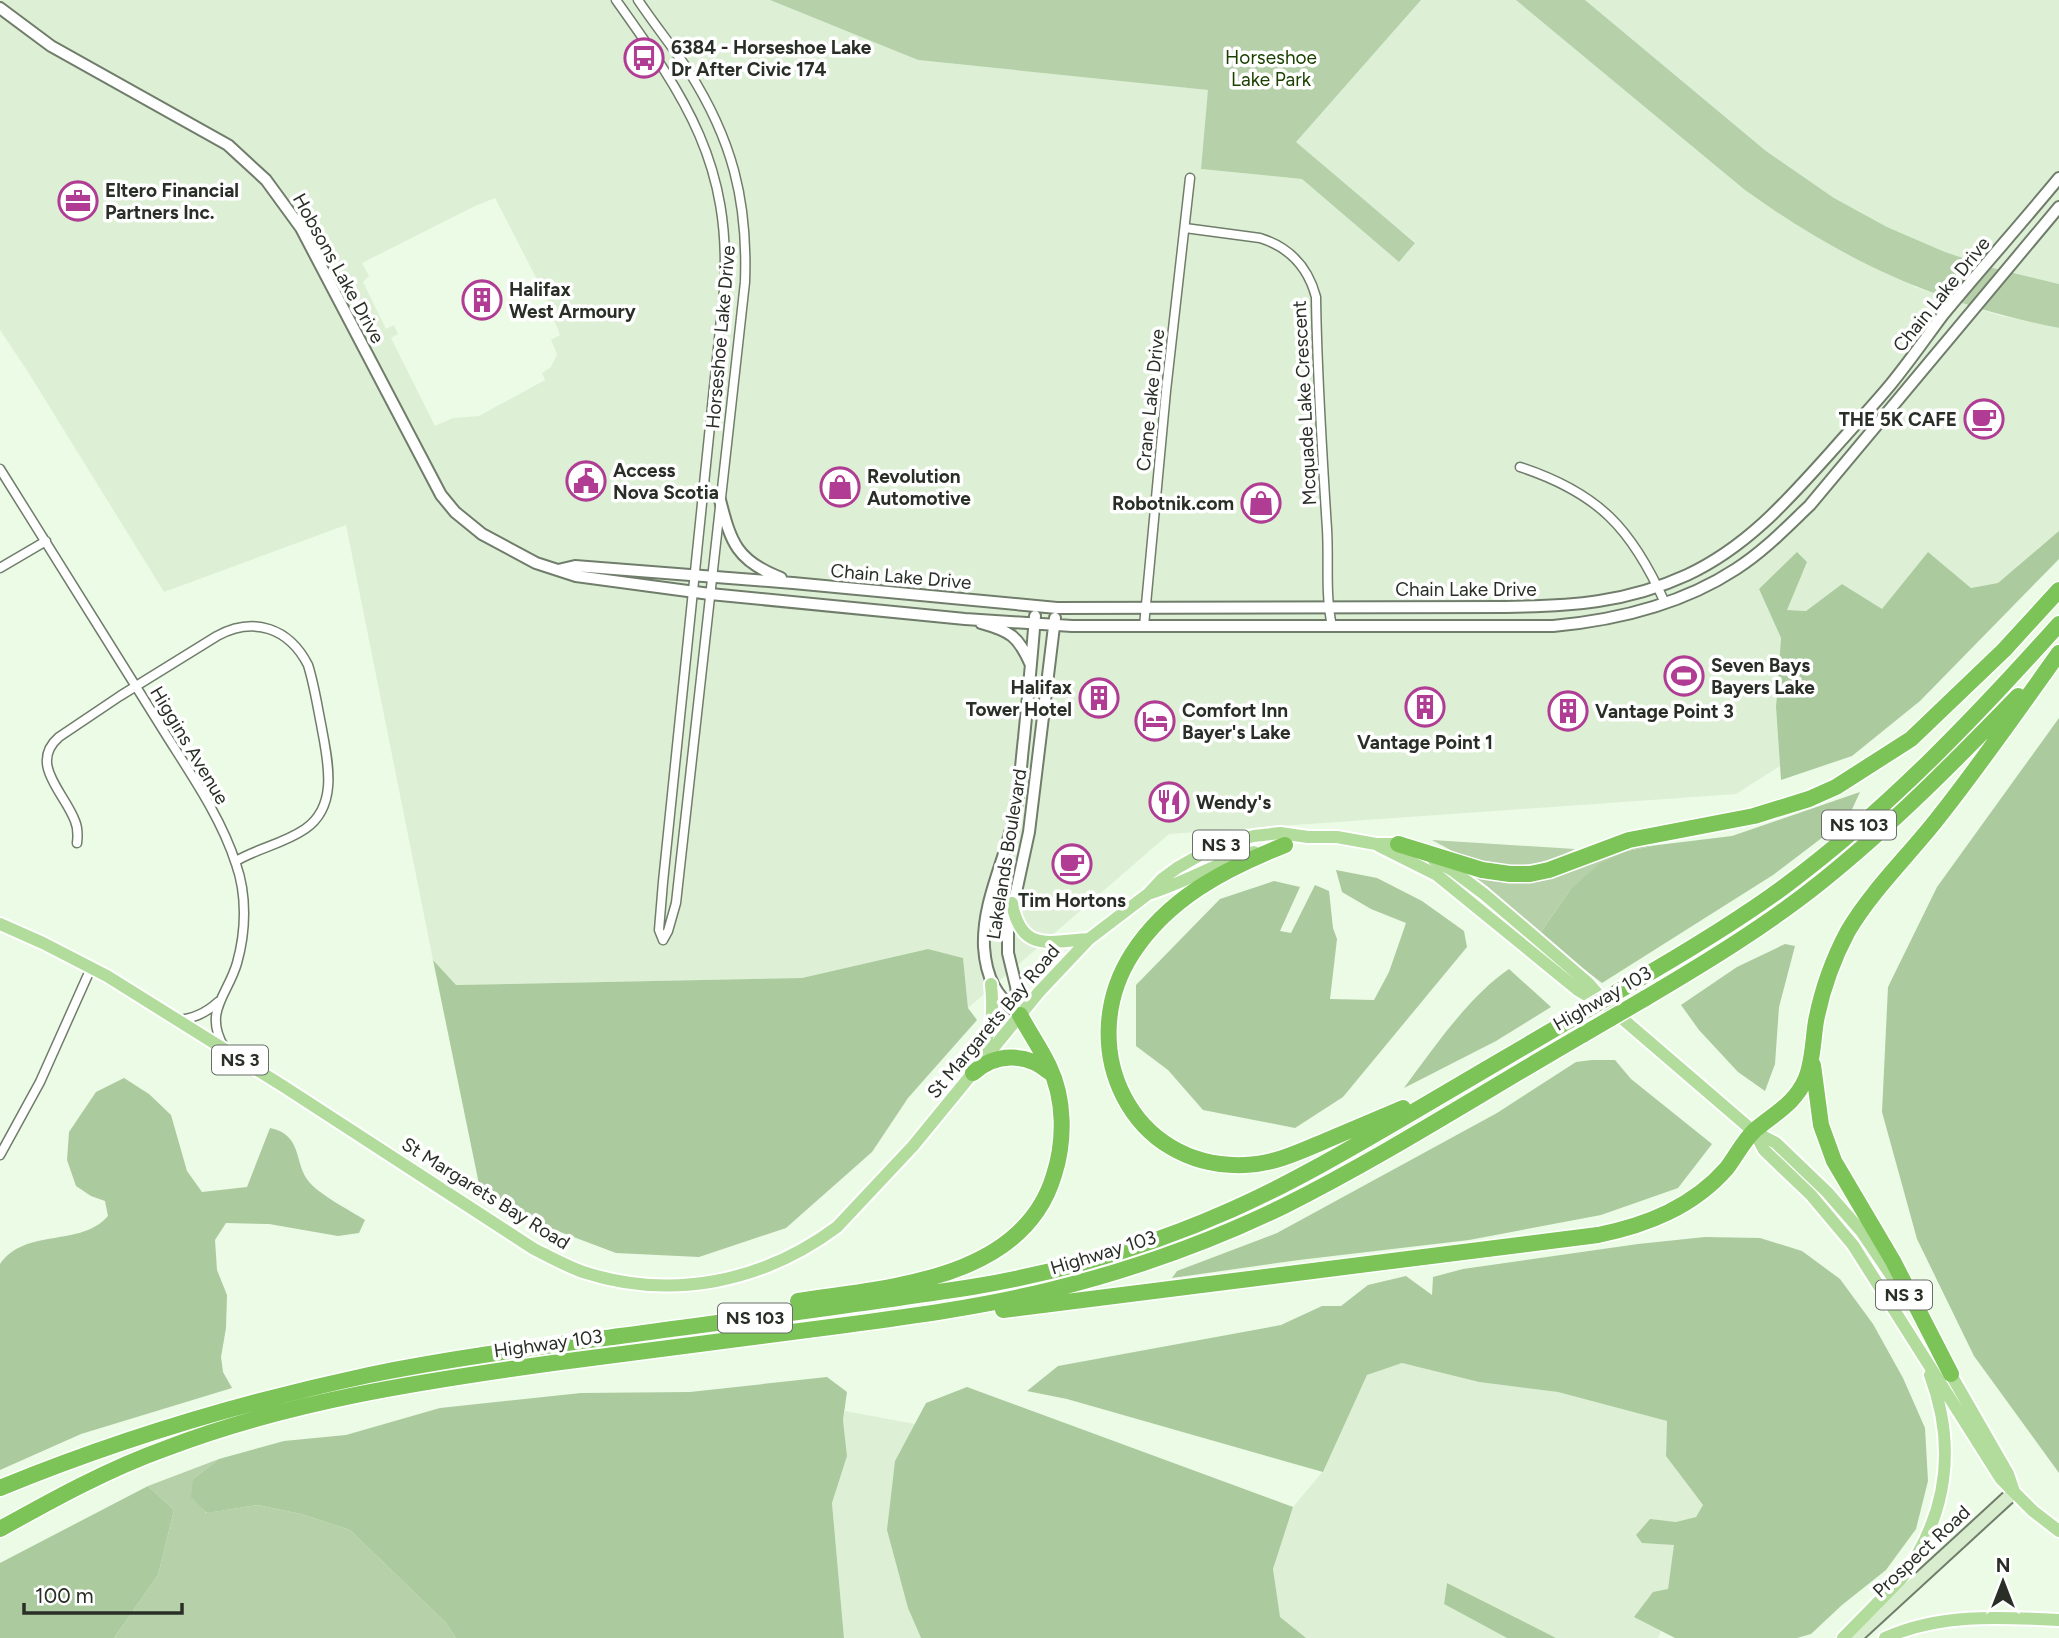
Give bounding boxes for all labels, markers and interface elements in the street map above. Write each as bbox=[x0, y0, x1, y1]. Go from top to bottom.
place label: 6384 - Horseshoe Lake Dr After Civic 174 bbox=[671, 36, 872, 81]
bus stop icon: 6384 - Horseshoe Lake Dr After Civic 174 bbox=[623, 37, 665, 79]
park label: Horseshoe Lake Park bbox=[1225, 46, 1317, 91]
place label: Eltero Financial Partners Inc. bbox=[105, 179, 239, 224]
office icon: Eltero Financial Partners Inc. bbox=[57, 180, 99, 222]
street label: Hobsons Lake Drive bbox=[288, 189, 389, 347]
street label: Chain Lake Drive bbox=[1888, 232, 1995, 356]
street label: Horseshoe Lake Drive bbox=[701, 244, 740, 430]
place label: Halifax West Armoury bbox=[509, 278, 636, 323]
building icon: Halifax West Armoury bbox=[461, 279, 503, 321]
street label: Mcquade Lake Crescent bbox=[1288, 300, 1321, 506]
street label: Crane Lake Drive bbox=[1132, 328, 1169, 472]
cafe icon: THE 5K CAFE bbox=[1963, 398, 2005, 440]
place label: THE 5K CAFE bbox=[1839, 408, 1957, 431]
place label: Access Nova Scotia bbox=[613, 459, 719, 504]
public building icon: Access Nova Scotia bbox=[565, 460, 607, 502]
place label: Revolution Automotive bbox=[867, 465, 971, 510]
shop icon: Revolution Automotive bbox=[819, 466, 861, 508]
shop icon: Robotnik.com bbox=[1240, 482, 1282, 524]
place label: Robotnik.com bbox=[1112, 492, 1234, 515]
street label: Chain Lake Drive bbox=[830, 559, 972, 594]
street label: Chain Lake Drive bbox=[1395, 578, 1537, 601]
place label: Seven Bays Bayers Lake bbox=[1711, 654, 1815, 699]
sports icon: Seven Bays Bayers Lake bbox=[1663, 655, 1705, 697]
place label: Halifax Tower Hotel bbox=[966, 676, 1072, 721]
building icon: Halifax Tower Hotel bbox=[1078, 677, 1120, 719]
street label: Higgins Avenue bbox=[145, 682, 234, 809]
building icon: Vantage Point 1 bbox=[1404, 686, 1446, 728]
building icon: Vantage Point 3 bbox=[1547, 690, 1589, 732]
place label: Comfort Inn Bayer's Lake bbox=[1182, 699, 1291, 744]
hotel icon: Comfort Inn Bayer's Lake bbox=[1134, 700, 1176, 742]
place label: Vantage Point 3 bbox=[1595, 700, 1734, 723]
place label: Vantage Point 1 bbox=[1357, 731, 1493, 754]
street label: Lakelands Boulevard bbox=[982, 767, 1031, 941]
restaurant icon: Wendy's bbox=[1148, 781, 1190, 823]
place label: Wendy's bbox=[1196, 791, 1271, 814]
road number: NS 103 bbox=[1822, 810, 1896, 840]
road number: NS 3 bbox=[1193, 830, 1249, 860]
cafe icon: Tim Hortons bbox=[1051, 843, 1093, 885]
place label: Tim Hortons bbox=[1018, 889, 1126, 912]
street label: St Margarets Bay Road bbox=[922, 940, 1064, 1103]
street label: Highway 103 bbox=[1549, 961, 1655, 1036]
road number: NS 3 bbox=[212, 1045, 268, 1074]
street label: St Margarets Bay Road bbox=[398, 1132, 574, 1254]
street label: Highway 103 bbox=[1047, 1225, 1159, 1279]
road number: NS 3 bbox=[1876, 1280, 1932, 1310]
road number: NS 103 bbox=[718, 1303, 792, 1332]
street label: Highway 103 bbox=[492, 1324, 604, 1363]
street label: Prospect Road bbox=[1868, 1500, 1975, 1602]
north arrow bbox=[1968, 1547, 2038, 1617]
text: N bbox=[1996, 1554, 2010, 1577]
scale bar bbox=[24, 1572, 182, 1616]
text: 100 m bbox=[35, 1583, 94, 1608]

